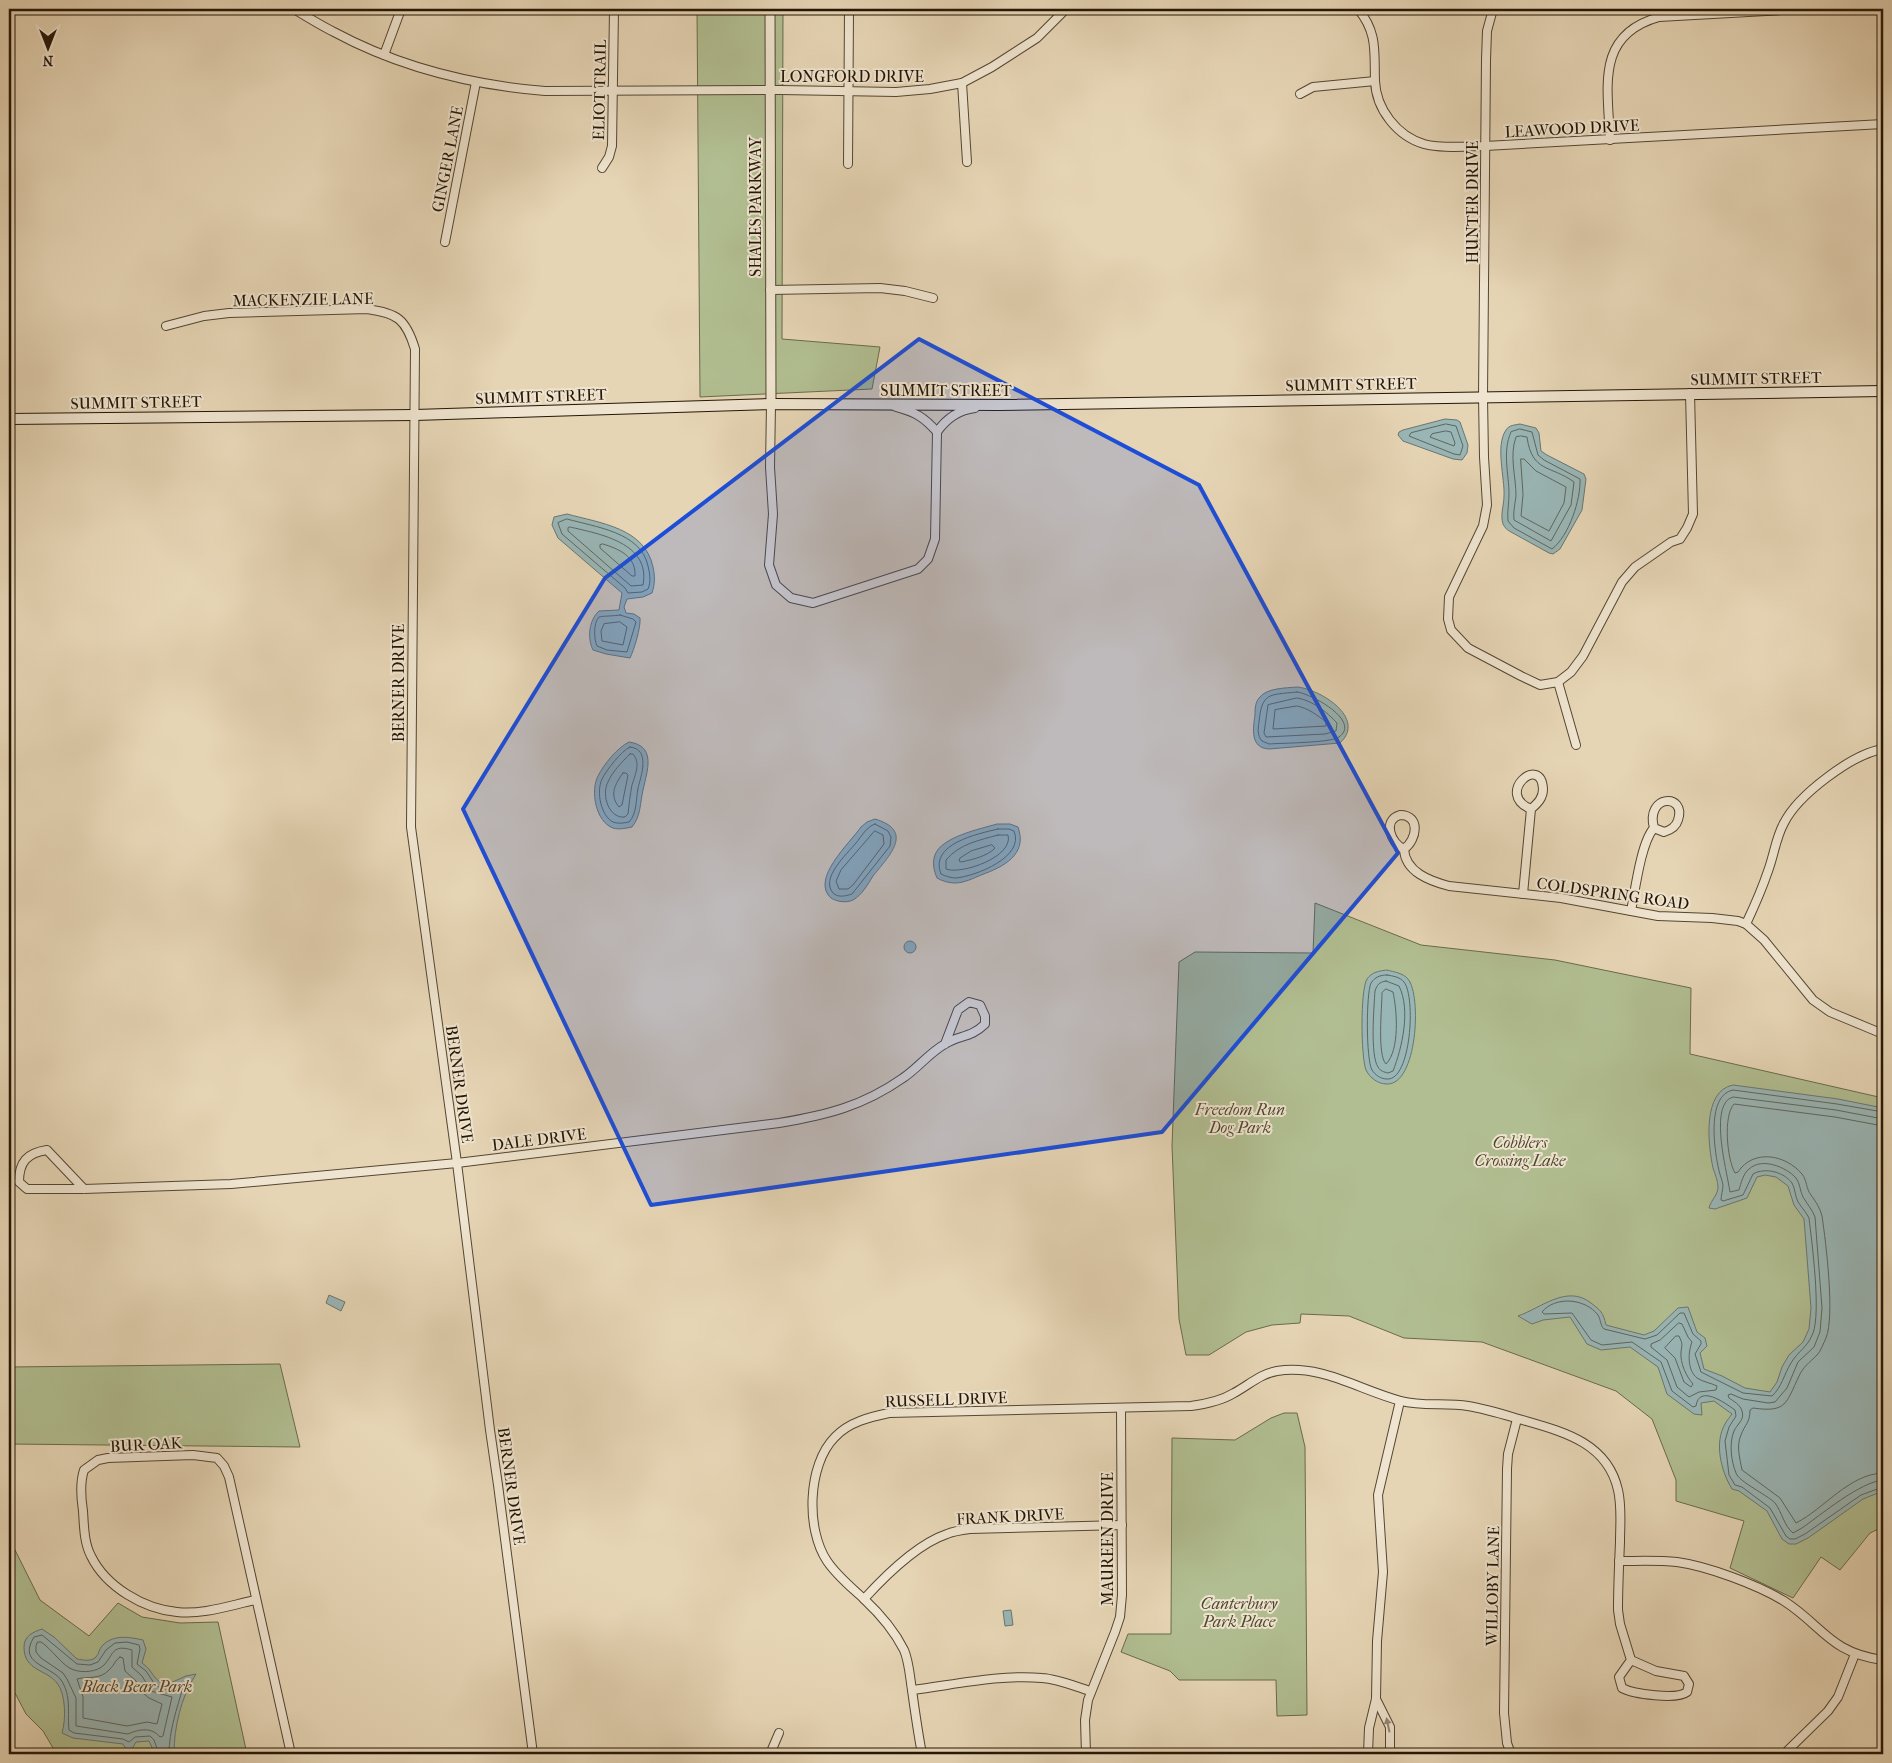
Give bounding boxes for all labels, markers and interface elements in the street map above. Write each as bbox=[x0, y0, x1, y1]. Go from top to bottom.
north arrow bbox=[22, 22, 72, 72]
street label: ELIOT TRAIL bbox=[589, 39, 610, 141]
text: N bbox=[42, 52, 53, 69]
street label: LONGFORD DRIVE bbox=[780, 67, 924, 86]
street label: GINGER LANE bbox=[428, 104, 467, 214]
street label: LEAWOOD DRIVE bbox=[1504, 115, 1640, 142]
street label: SHALES PARKWAY bbox=[746, 136, 765, 277]
street label: HUNTER DRIVE bbox=[1463, 140, 1482, 263]
street label: MACKENZIE LANE bbox=[232, 289, 374, 310]
street label: SUMMIT STREET bbox=[1690, 368, 1822, 389]
street label: SUMMIT STREET bbox=[1285, 374, 1417, 395]
street label: SUMMIT STREET bbox=[880, 381, 1012, 400]
street label: SUMMIT STREET bbox=[475, 385, 607, 408]
street label: SUMMIT STREET bbox=[70, 392, 202, 413]
street label: BERNER DRIVE bbox=[389, 623, 408, 742]
street label: COLDSPRING ROAD bbox=[1536, 873, 1690, 914]
street label: BERNER DRIVE bbox=[442, 1024, 477, 1144]
park label: Freedom Run Dog Park bbox=[1194, 1100, 1285, 1137]
street label: DALE DRIVE bbox=[491, 1124, 588, 1155]
park label: Cobblers Crossing Lake bbox=[1474, 1133, 1566, 1170]
street label: RUSSELL DRIVE bbox=[884, 1388, 1008, 1411]
street label: BERNER DRIVE bbox=[494, 1426, 529, 1546]
street label: BUR OAK bbox=[110, 1433, 184, 1456]
street label: MAUREEN DRIVE bbox=[1098, 1472, 1117, 1606]
street label: FRANK DRIVE bbox=[956, 1504, 1065, 1529]
street label: WILLOBY LANE bbox=[1482, 1525, 1503, 1647]
park label: Canterbury Park Place bbox=[1201, 1594, 1278, 1631]
park label: Black Bear Park bbox=[81, 1677, 193, 1696]
one-way arrow bbox=[1384, 1718, 1392, 1733]

